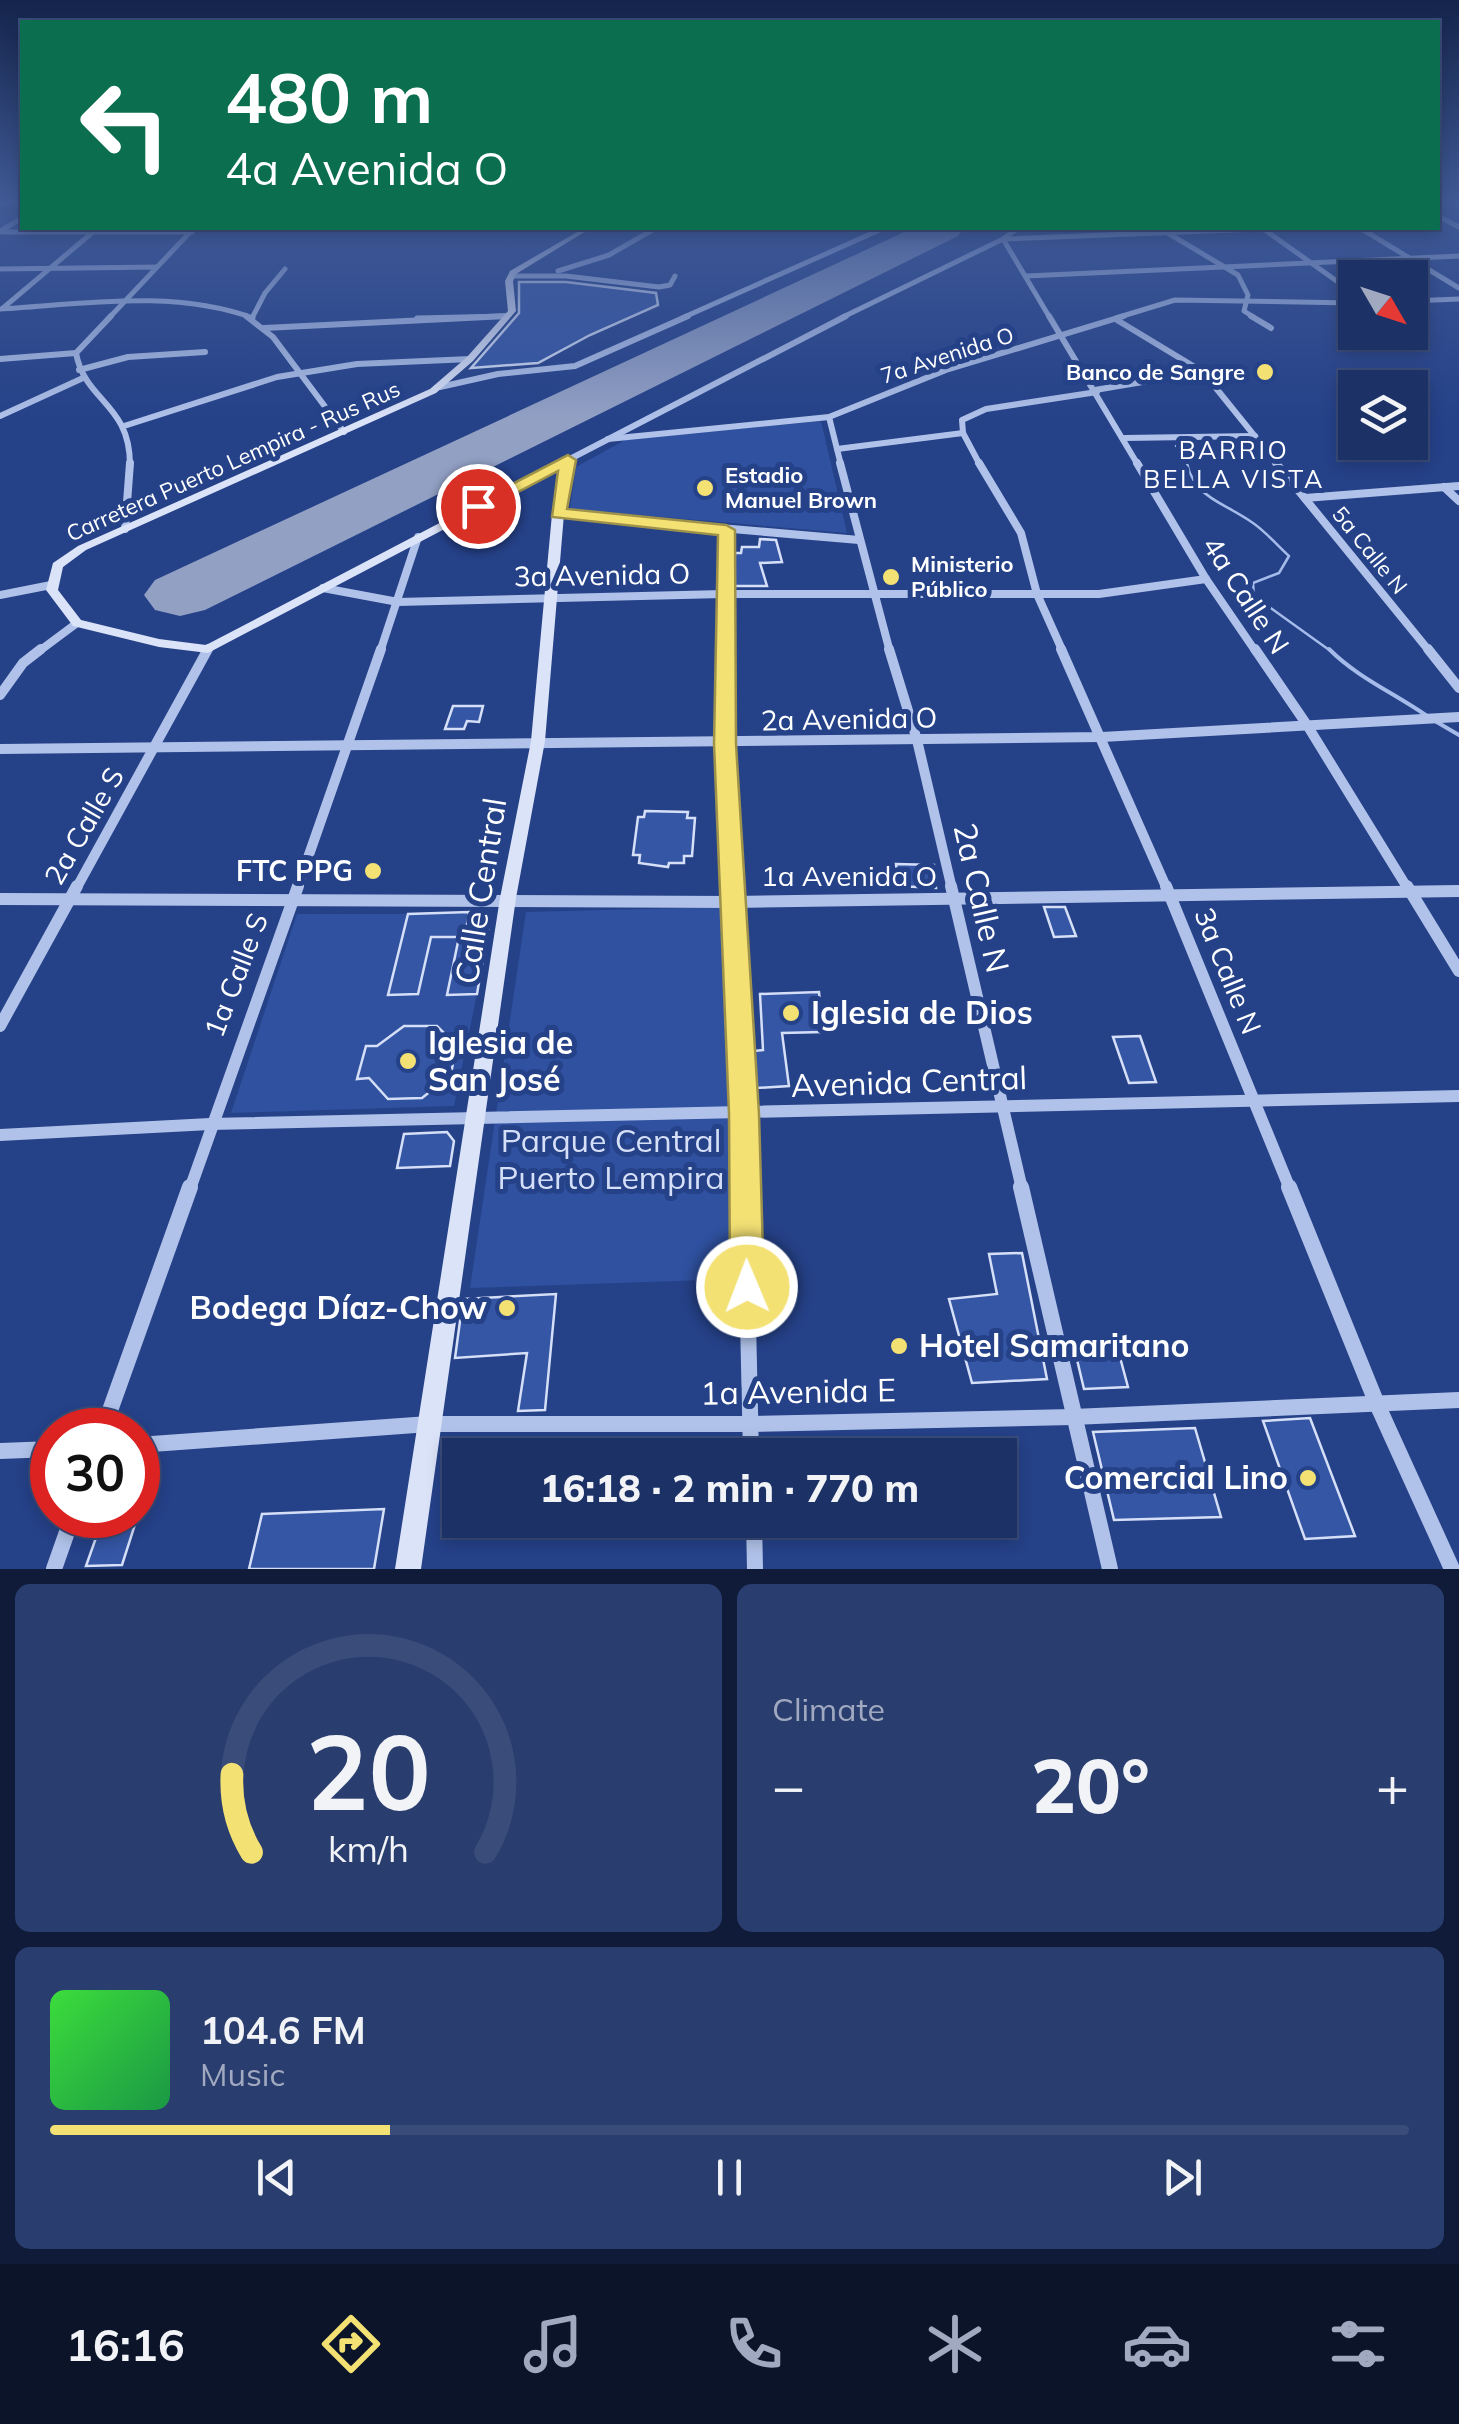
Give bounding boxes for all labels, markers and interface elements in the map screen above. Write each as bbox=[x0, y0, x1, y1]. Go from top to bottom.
text: 480 m bbox=[225, 53, 433, 141]
icon: left bbox=[60, 60, 190, 190]
text: 4a Avenida O bbox=[225, 140, 508, 196]
north arrow bbox=[1338, 260, 1428, 350]
map controls bbox=[1338, 260, 1428, 460]
street label: 7a Avenida O bbox=[877, 320, 1017, 390]
place label: Banco de Sangre bbox=[1066, 358, 1245, 386]
marker: Banco de Sangre bbox=[1254, 361, 1276, 383]
button: layers bbox=[1338, 370, 1428, 460]
street label: Carretera Puerto Lempira - Rus Rus bbox=[62, 375, 404, 547]
district label: BARRIO BELLA VISTA bbox=[1143, 434, 1325, 494]
place label: Estadio Manuel Brown bbox=[725, 461, 877, 514]
pin bbox=[436, 464, 521, 549]
marker: Estadio Manuel Brown bbox=[694, 477, 716, 499]
icon: arrive bbox=[451, 479, 506, 534]
street label: 5a Calle N bbox=[1326, 501, 1414, 599]
street label: 4a Calle N bbox=[1195, 529, 1297, 660]
place label: Ministerio Público bbox=[911, 550, 1014, 603]
street label: 3a Avenida O bbox=[514, 555, 690, 594]
marker: Ministerio Público bbox=[880, 566, 902, 588]
street label: 2a Avenida O bbox=[761, 699, 937, 738]
street label: 2a Calle S bbox=[36, 761, 131, 891]
street label: Calle Central bbox=[446, 795, 514, 987]
street label: 2a Calle N bbox=[945, 819, 1019, 976]
place label: FTC PPG bbox=[236, 853, 353, 888]
street label: 1a Avenida O bbox=[761, 858, 937, 893]
marker: FTC PPG bbox=[362, 860, 384, 882]
street label: 3a Calle N bbox=[1187, 903, 1270, 1039]
street label: 1a Calle S bbox=[196, 908, 275, 1042]
place label: Iglesia de Dios bbox=[811, 992, 1033, 1032]
marker: Iglesia de Dios bbox=[780, 1002, 802, 1024]
place label: Iglesia de San José bbox=[428, 1022, 573, 1099]
marker: Iglesia de San José bbox=[397, 1050, 419, 1072]
street label: Avenida Central bbox=[790, 1057, 1028, 1105]
park label: Parque Central Puerto Lempira bbox=[498, 1120, 724, 1197]
position arrow bbox=[695, 1235, 799, 1339]
place label: Bodega Díaz-Chow bbox=[190, 1287, 487, 1327]
marker: Bodega Díaz-Chow bbox=[496, 1297, 518, 1319]
place label: Hotel Samaritano bbox=[919, 1325, 1189, 1365]
marker: Hotel Samaritano bbox=[888, 1335, 910, 1357]
street label: 1a Avenida E bbox=[700, 1369, 896, 1413]
speed limit sign: 30 bbox=[30, 1408, 160, 1538]
place label: Comercial Lino bbox=[1064, 1457, 1288, 1497]
text: 16:18 · 2 min · 770 m bbox=[540, 1464, 919, 1512]
marker: Comercial Lino bbox=[1297, 1467, 1319, 1489]
text: Climate bbox=[772, 1689, 885, 1729]
text: 20 bbox=[306, 1705, 431, 1836]
text: 20° bbox=[1031, 1738, 1150, 1832]
text: − bbox=[772, 1751, 805, 1820]
text: + bbox=[1376, 1751, 1409, 1820]
text: km/h bbox=[328, 1826, 409, 1871]
text: 104.6 FM bbox=[200, 2006, 366, 2054]
text: Music bbox=[200, 2054, 285, 2094]
icon: previous bbox=[249, 2150, 304, 2205]
icon: pause bbox=[702, 2150, 757, 2205]
icon: next bbox=[1155, 2150, 1210, 2205]
icon: directions bbox=[316, 2309, 386, 2379]
icon: music bbox=[518, 2309, 588, 2379]
icon: phone bbox=[719, 2309, 789, 2379]
icon: climate bbox=[920, 2309, 990, 2379]
icon: car bbox=[1122, 2309, 1192, 2379]
icon: filters bbox=[1323, 2309, 1393, 2379]
text: 16:16 bbox=[66, 2316, 185, 2372]

